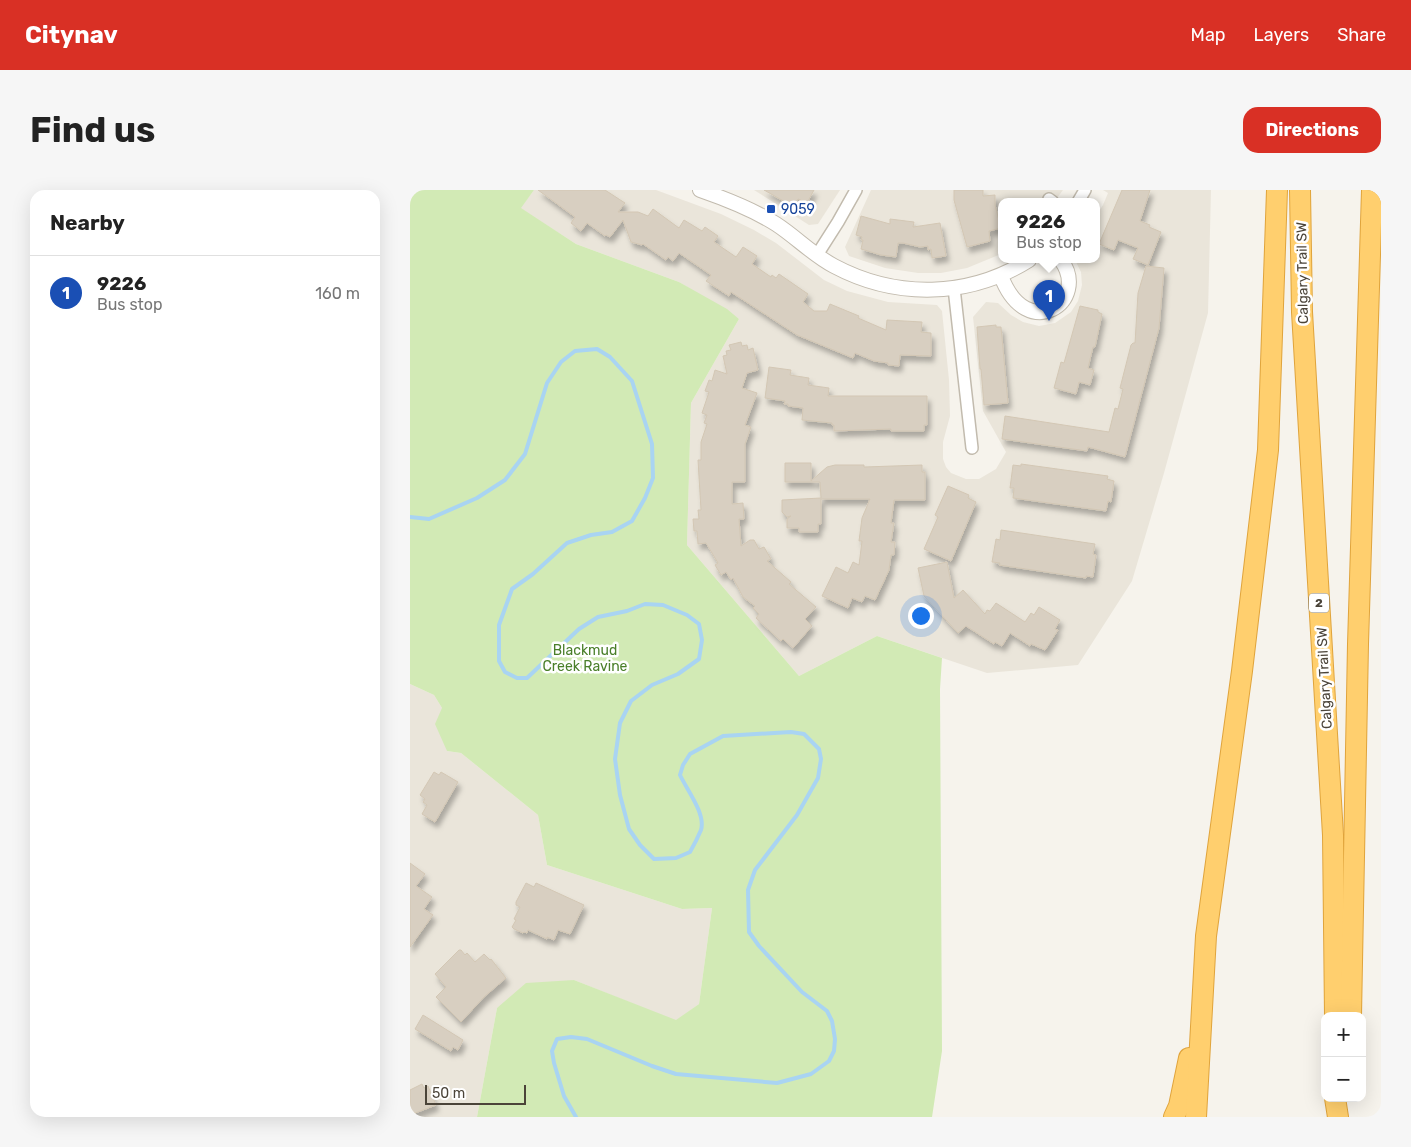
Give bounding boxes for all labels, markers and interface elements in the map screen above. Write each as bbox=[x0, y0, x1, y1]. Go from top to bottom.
text: Citynav bbox=[25, 21, 118, 49]
text: Map bbox=[1191, 24, 1226, 46]
text: Layers bbox=[1254, 24, 1309, 46]
text: Share bbox=[1337, 24, 1386, 46]
button: Directions bbox=[1243, 107, 1381, 153]
text: Find us bbox=[30, 109, 155, 151]
popup bbox=[998, 198, 1100, 263]
place label: 9059 bbox=[781, 201, 815, 218]
marker: 9059 bbox=[765, 203, 777, 215]
text: Nearby bbox=[50, 210, 125, 235]
text: 9226 bbox=[1016, 210, 1065, 233]
street label: Calgary Trail SW bbox=[1293, 222, 1312, 324]
text: Bus stop bbox=[1016, 233, 1082, 252]
text: 9226 bbox=[97, 272, 146, 295]
pin: 1 bbox=[1033, 280, 1065, 321]
text: 1 bbox=[62, 284, 70, 303]
text: 160 m bbox=[315, 284, 360, 303]
text: Bus stop bbox=[97, 295, 163, 314]
road number: 2 bbox=[1309, 593, 1329, 612]
your location bbox=[908, 603, 934, 629]
street label: Calgary Trail SW bbox=[1313, 627, 1336, 729]
park label: Blackmud Creek Ravine bbox=[543, 642, 628, 675]
map controls bbox=[1321, 1012, 1366, 1102]
button: + bbox=[1321, 1012, 1366, 1057]
button: − bbox=[1321, 1057, 1366, 1102]
scale bar bbox=[425, 1082, 526, 1105]
text: 50 m bbox=[432, 1085, 465, 1102]

